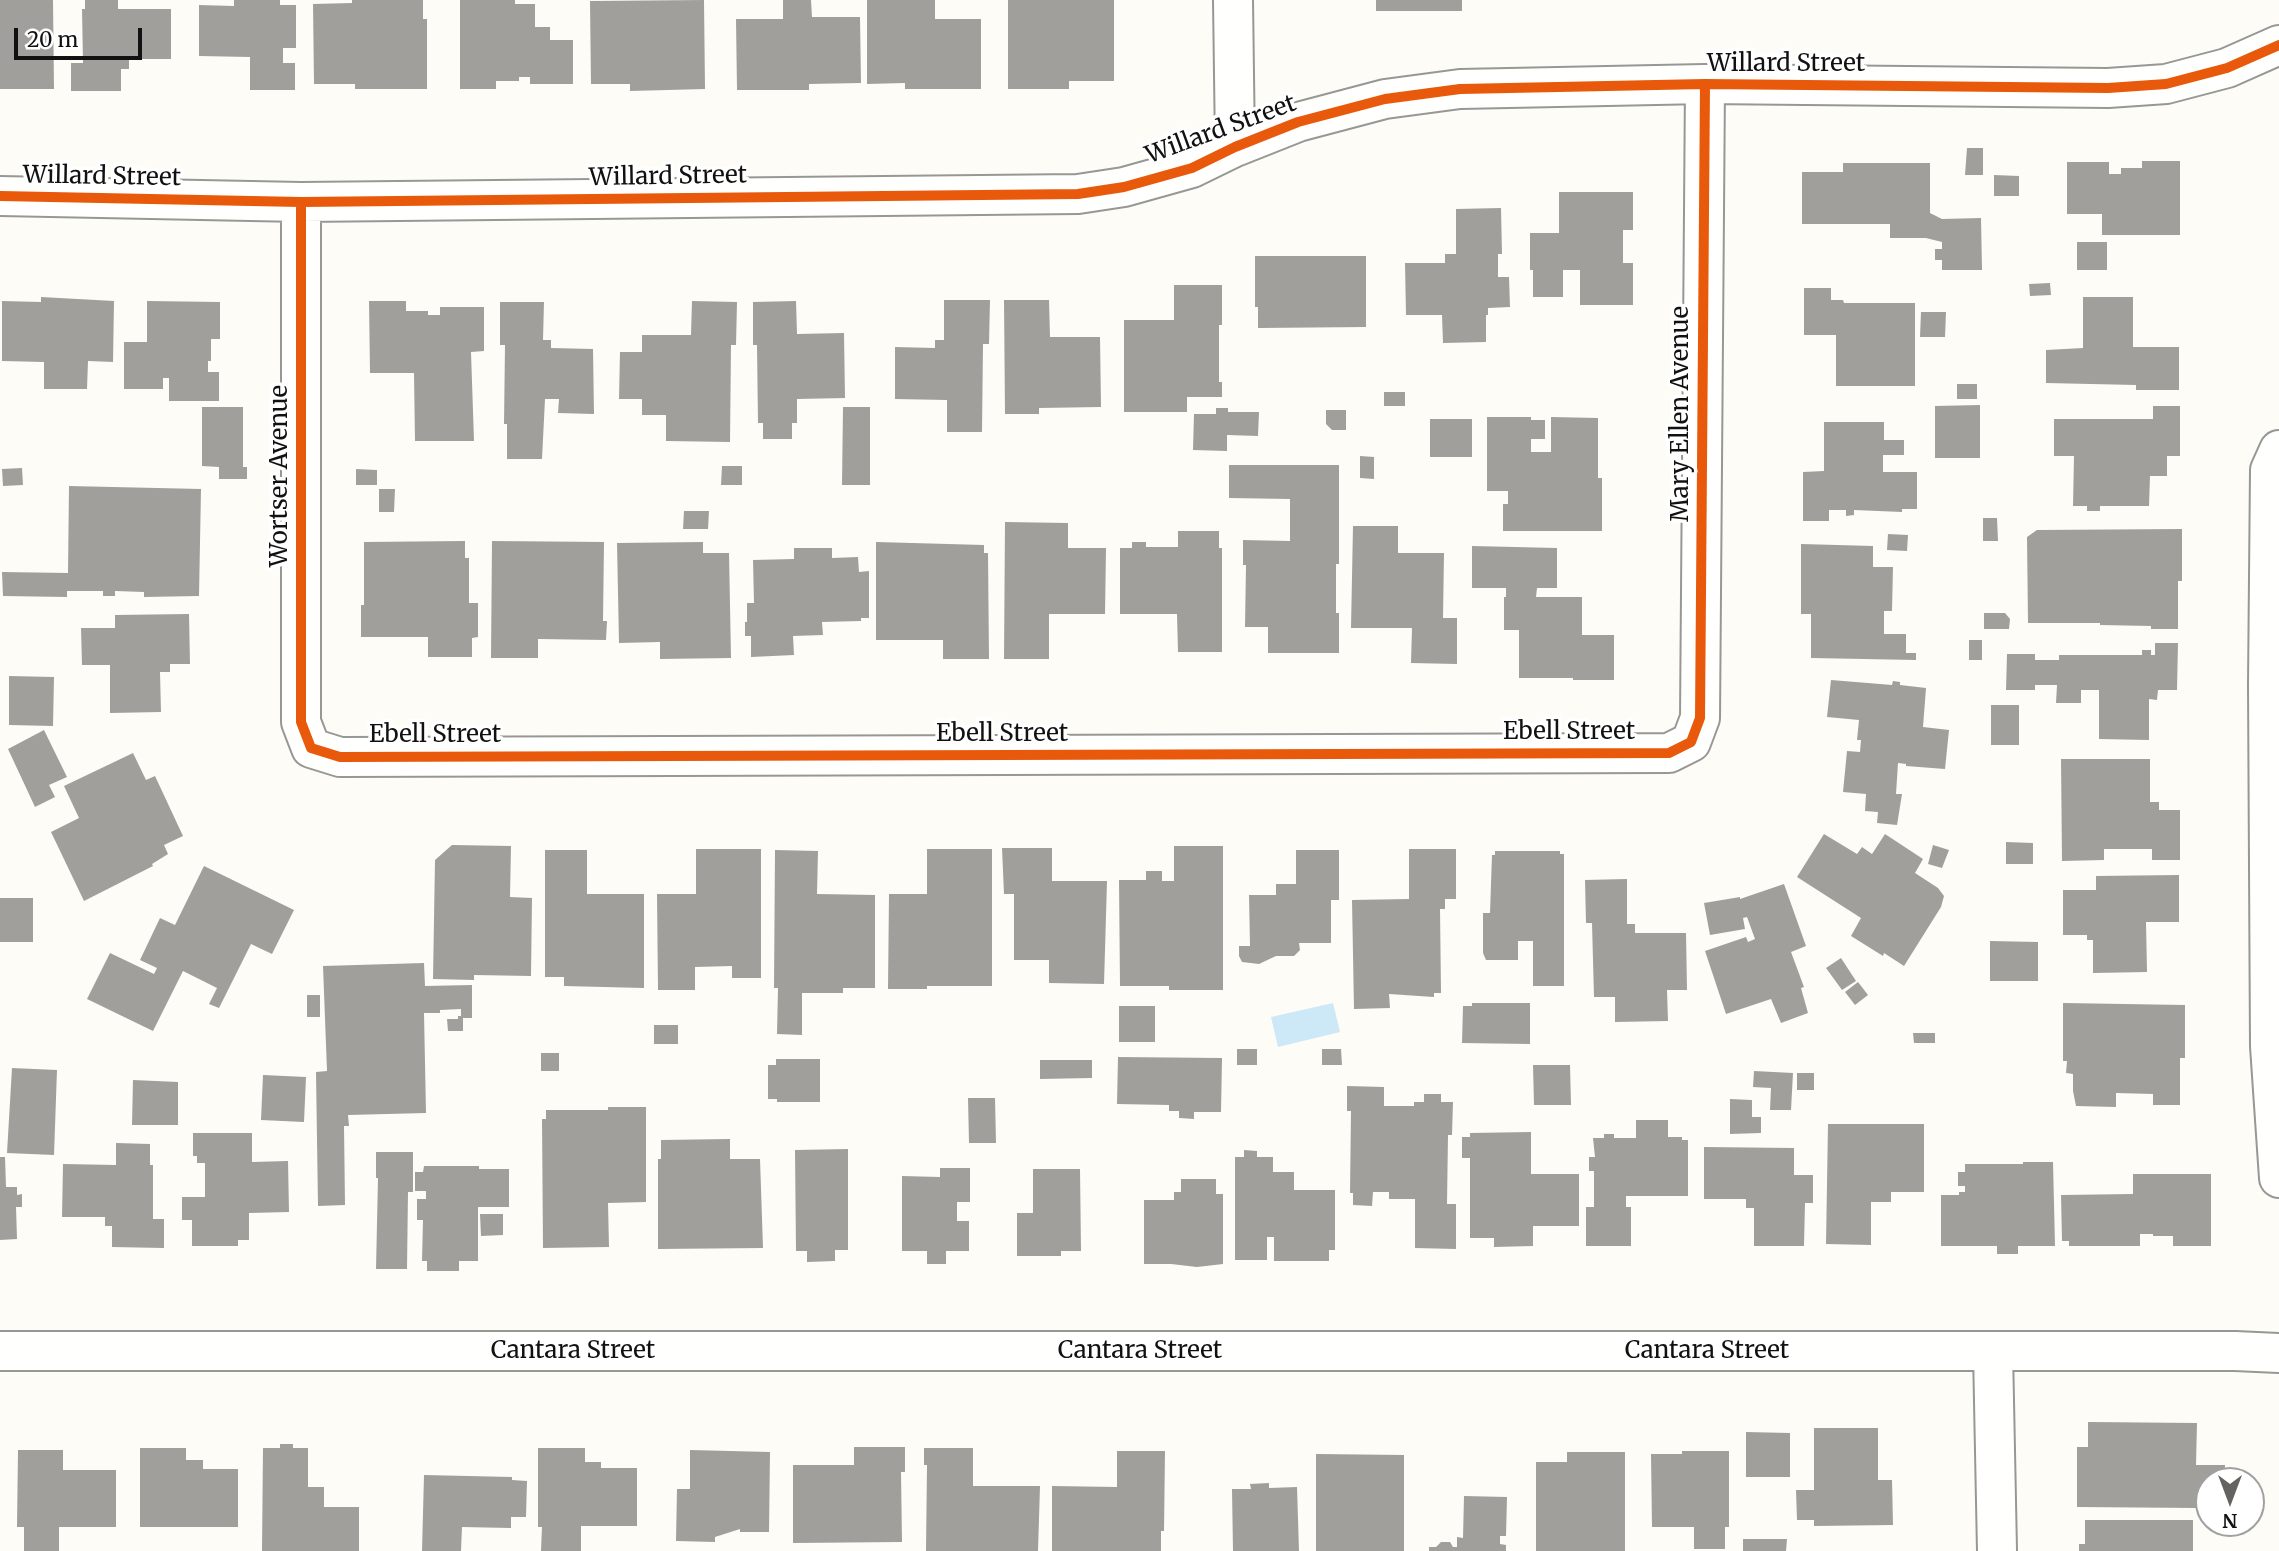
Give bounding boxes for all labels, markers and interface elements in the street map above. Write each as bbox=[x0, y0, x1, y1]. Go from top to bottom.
scale bar bbox=[18, 14, 145, 58]
text: 20 m bbox=[27, 26, 78, 53]
street label: Willard Street bbox=[1707, 50, 1865, 78]
street label: Willard Street bbox=[1142, 89, 1300, 171]
street label: Willard Street bbox=[23, 161, 181, 193]
street label: Willard Street bbox=[589, 161, 747, 193]
street label: Mary Ellen Avenue bbox=[1667, 306, 1695, 522]
street label: Wortser Avenue bbox=[266, 385, 294, 567]
street label: Ebell Street bbox=[1503, 718, 1635, 746]
street label: Ebell Street bbox=[936, 720, 1068, 748]
street label: Ebell Street bbox=[369, 721, 501, 749]
street label: Cantara Street bbox=[491, 1337, 655, 1365]
street label: Cantara Street bbox=[1058, 1337, 1222, 1365]
street label: Cantara Street bbox=[1625, 1337, 1789, 1365]
north arrow bbox=[2195, 1467, 2265, 1537]
text: N bbox=[2223, 1509, 2238, 1533]

